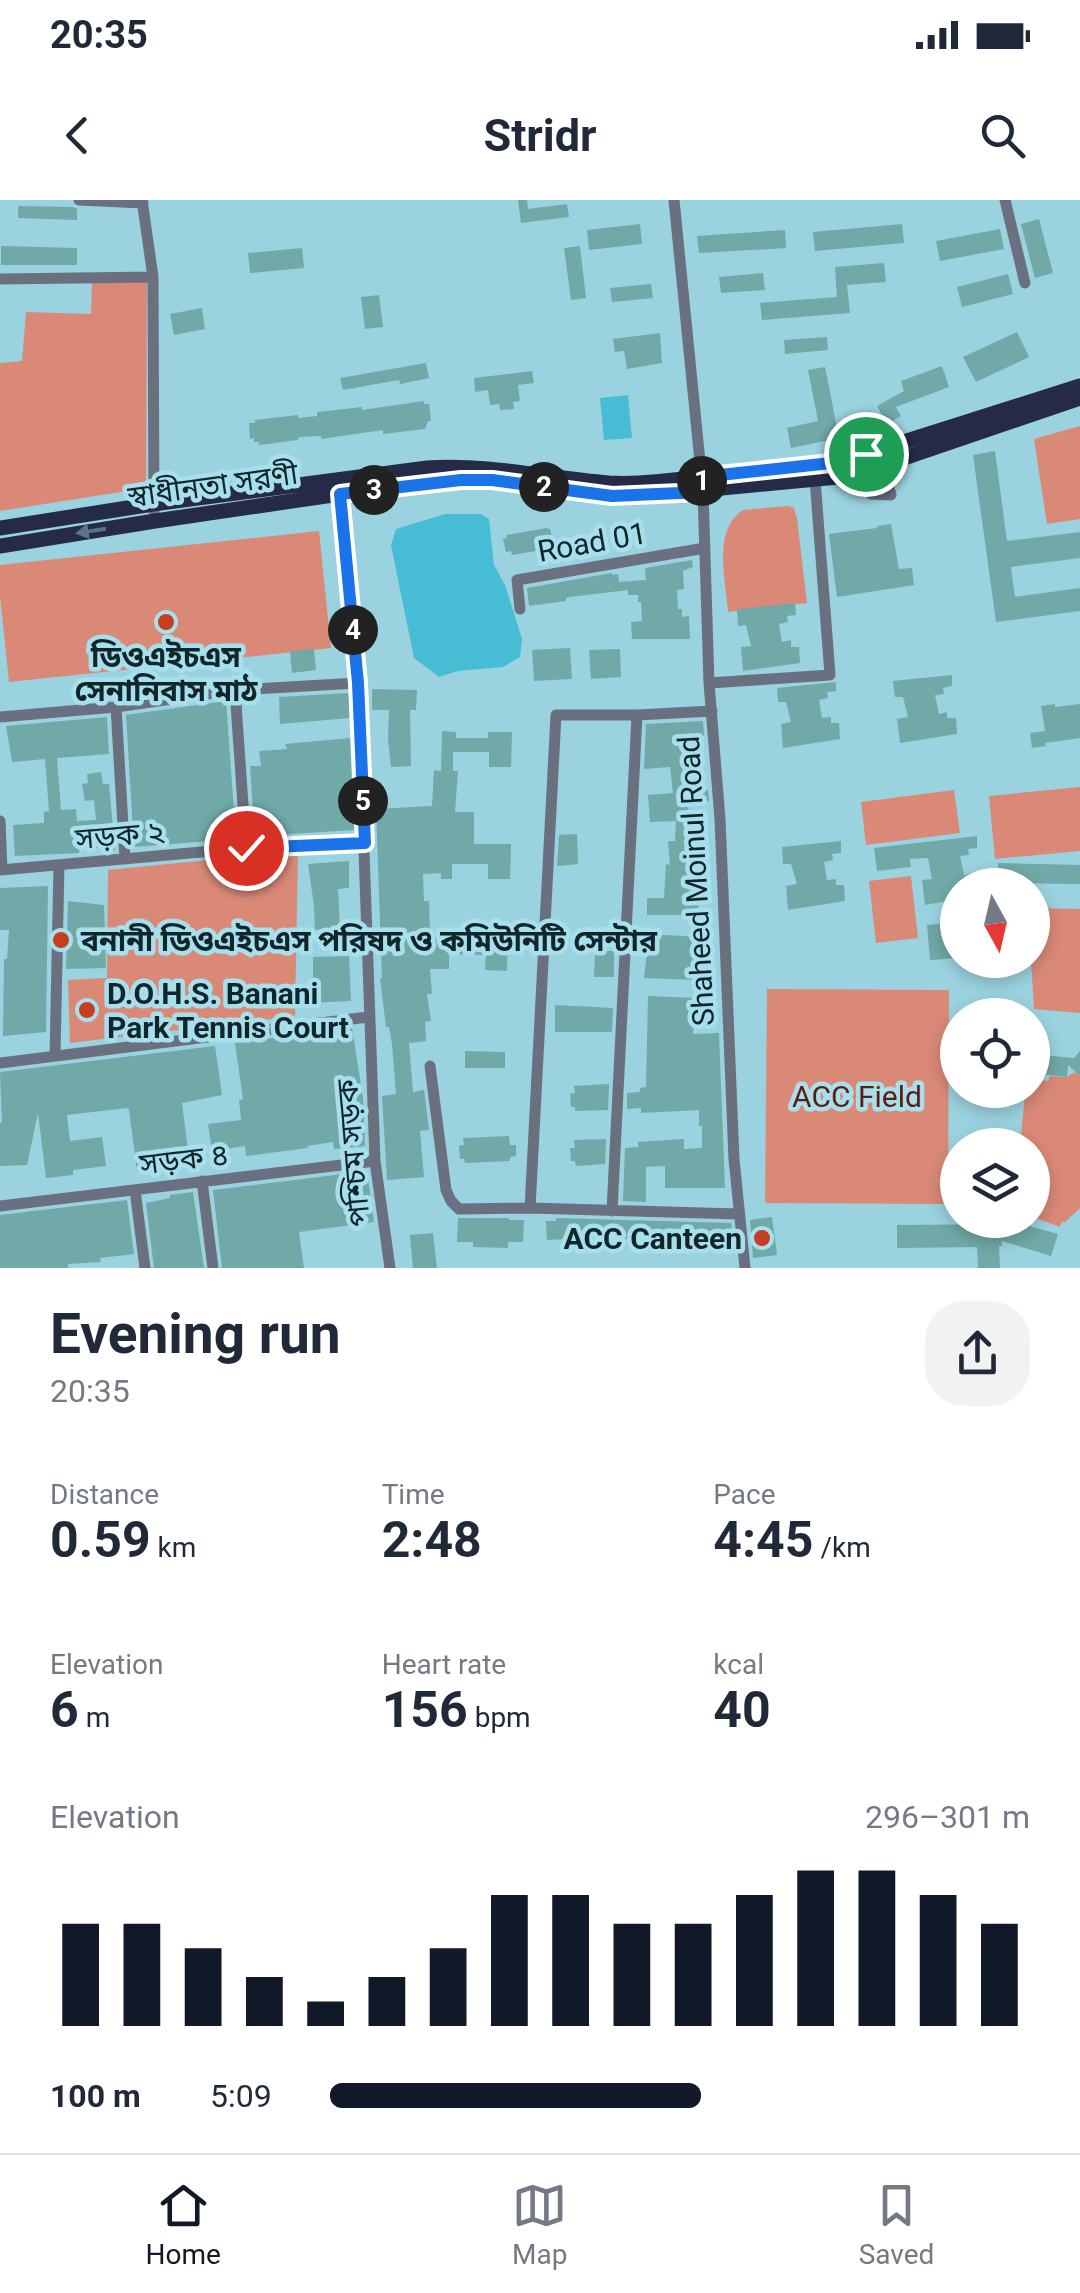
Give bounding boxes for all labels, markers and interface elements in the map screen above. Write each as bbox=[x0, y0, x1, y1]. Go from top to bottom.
text: 20:35 bbox=[50, 13, 148, 57]
icon: back bbox=[50, 108, 105, 163]
icon: search bbox=[975, 108, 1030, 163]
text: Stridr bbox=[483, 109, 597, 162]
pin bbox=[824, 412, 909, 497]
icon: arrive bbox=[839, 427, 894, 482]
street label: স্বাধীনতা সরণী bbox=[125, 456, 301, 514]
pin: 1 bbox=[677, 456, 727, 506]
pin: 2 bbox=[519, 462, 569, 512]
text: 1 bbox=[694, 464, 710, 497]
pin: 3 bbox=[349, 465, 399, 515]
text: 2 bbox=[536, 470, 552, 503]
text: 3 bbox=[366, 473, 382, 506]
street label: Road 01 bbox=[535, 515, 649, 569]
one-way arrow bbox=[74, 524, 106, 540]
pin: 4 bbox=[328, 605, 378, 655]
marker: ডিওএইচএস সেনানিবাস মাঠ bbox=[155, 611, 177, 633]
text: 4 bbox=[345, 613, 361, 646]
place label: ডিওএইচএস সেনানিবাস মাঠ bbox=[74, 639, 259, 708]
street label: Shaheed Moinul Road bbox=[671, 735, 721, 1027]
pin: 5 bbox=[338, 776, 388, 826]
text: 5 bbox=[355, 784, 371, 817]
pin bbox=[204, 806, 289, 891]
street label: সড়ক ২ bbox=[73, 814, 166, 856]
icon: check bbox=[219, 821, 274, 876]
north arrow bbox=[940, 868, 1050, 978]
map controls bbox=[940, 868, 1050, 1238]
place label: বনানী ডিওএইচএস পরিষদ ও কমিউনিটি সেন্টার bbox=[80, 923, 658, 958]
marker: বনানী ডিওএইচএস পরিষদ ও কমিউনিটি সেন্টার bbox=[50, 929, 72, 951]
place label: D.O.H.S. Banani Park Tennis Court bbox=[107, 976, 349, 1045]
button: locate bbox=[940, 998, 1050, 1108]
marker: D.O.H.S. Banani Park Tennis Court bbox=[76, 999, 98, 1021]
street label: পশ্চিম সড়ক bbox=[329, 1077, 377, 1228]
park label: ACC Field bbox=[792, 1079, 922, 1114]
button: layers bbox=[940, 1128, 1050, 1238]
street label: সড়ক ৪ bbox=[136, 1136, 231, 1182]
place label: ACC Canteen bbox=[564, 1221, 742, 1256]
marker: ACC Canteen bbox=[751, 1227, 773, 1249]
button: share bbox=[925, 1301, 1030, 1406]
text: Evening run bbox=[50, 1302, 341, 1366]
text: 20:35 bbox=[50, 1372, 130, 1410]
text: Distance bbox=[50, 1478, 159, 1511]
text: Time bbox=[382, 1478, 445, 1511]
text: Pace bbox=[713, 1478, 776, 1511]
text: 0.59 bbox=[50, 1511, 151, 1569]
text: 2:48 bbox=[382, 1511, 482, 1569]
text: 4:45 bbox=[713, 1511, 813, 1569]
text: km bbox=[151, 1531, 196, 1564]
text: /km bbox=[813, 1531, 871, 1564]
text: Elevation bbox=[50, 1648, 163, 1681]
text: Heart rate bbox=[382, 1648, 506, 1681]
text: kcal bbox=[713, 1648, 764, 1681]
text: 6 bbox=[50, 1681, 79, 1739]
text: 156 bbox=[382, 1681, 468, 1739]
text: 40 bbox=[713, 1681, 771, 1739]
text: m bbox=[79, 1701, 110, 1734]
text: bpm bbox=[468, 1701, 531, 1734]
text: Elevation bbox=[50, 1798, 180, 1836]
text: 296–301 m bbox=[865, 1798, 1030, 1836]
text: 100 m bbox=[50, 2077, 141, 2115]
text: 5:09 bbox=[210, 2077, 272, 2115]
tab: Home bbox=[146, 2178, 221, 2271]
tab: Map bbox=[512, 2178, 568, 2271]
tab: Saved bbox=[859, 2178, 934, 2271]

